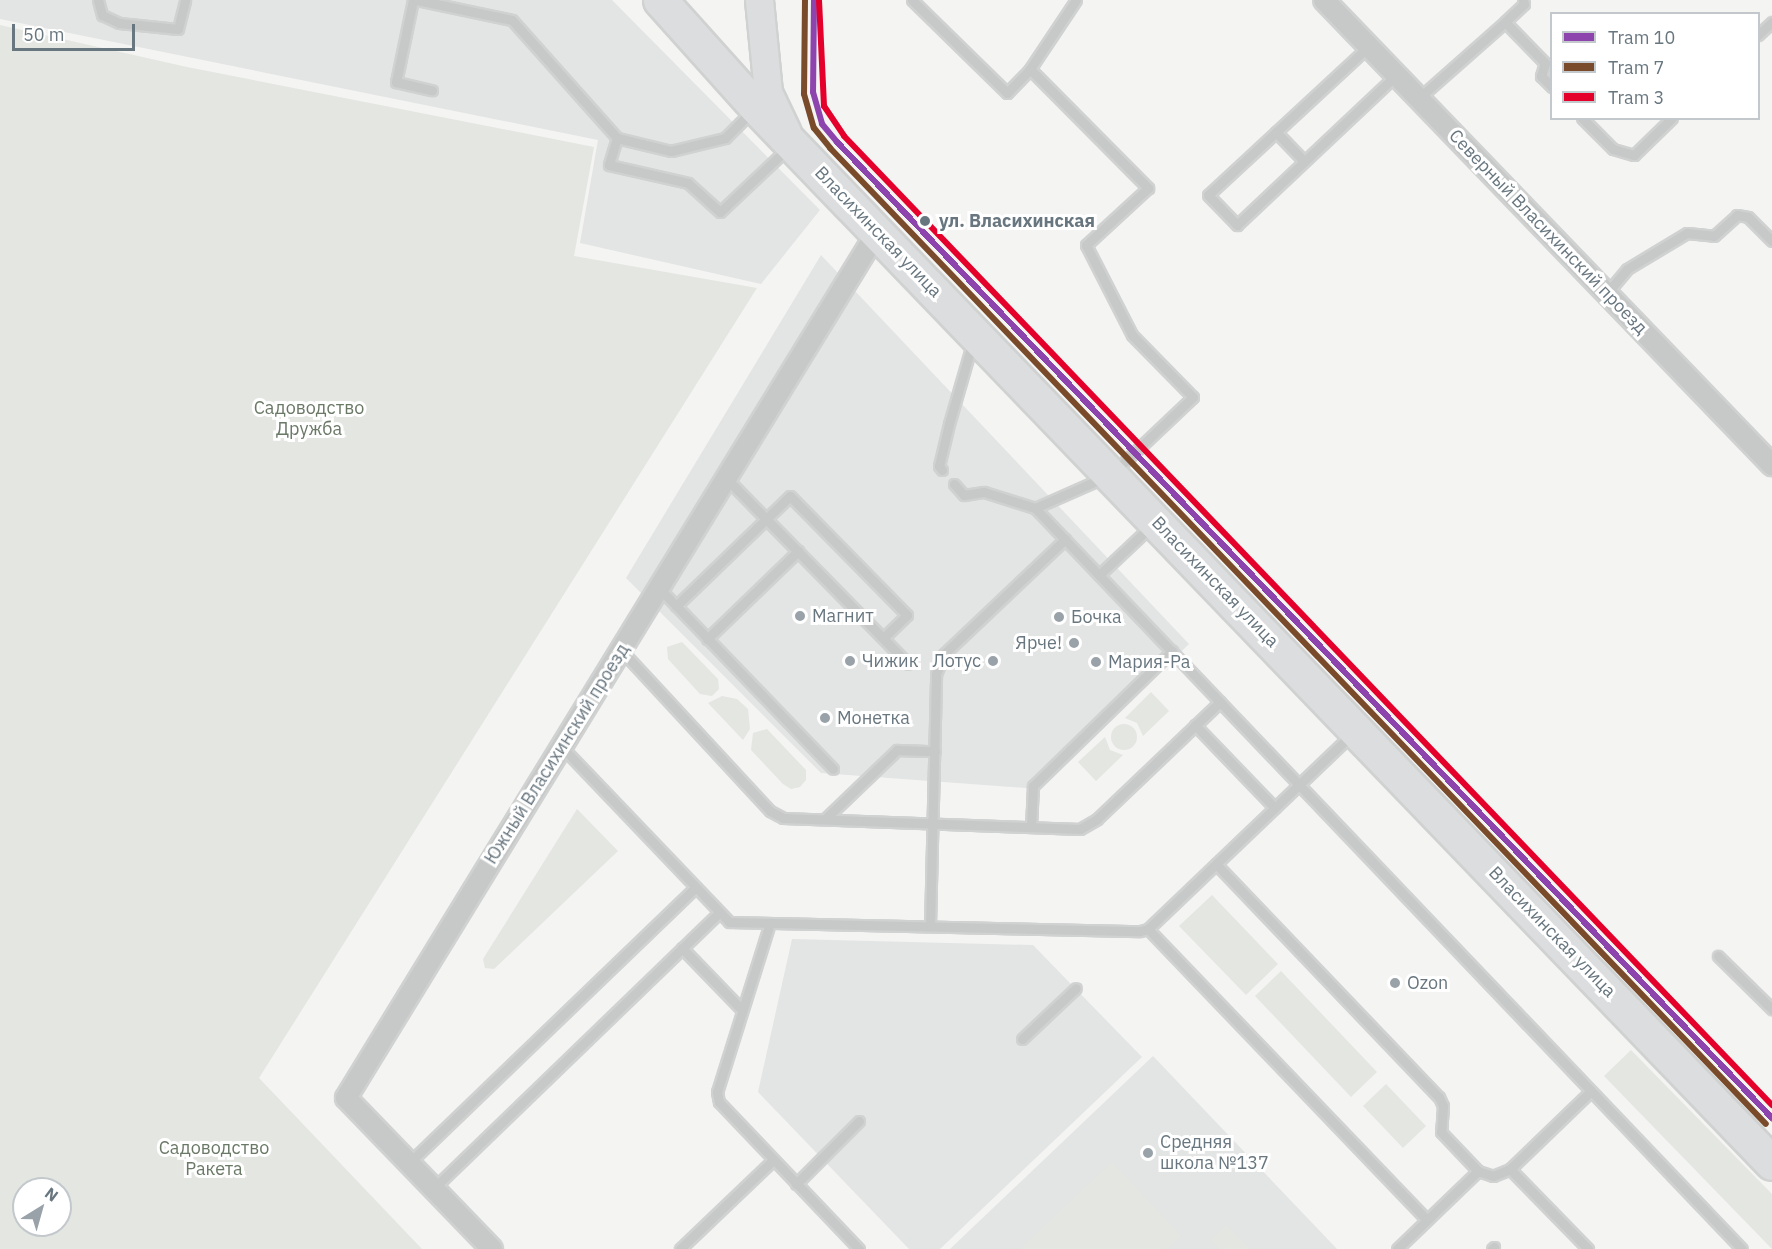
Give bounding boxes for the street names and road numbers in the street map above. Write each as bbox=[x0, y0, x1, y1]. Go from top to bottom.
street label: Северный Власихинский проезд bbox=[1444, 125, 1652, 339]
street label: Власихинская улица bbox=[810, 162, 946, 302]
street label: Власихинская улица bbox=[1147, 512, 1283, 652]
street label: Южный Власихинский проезд bbox=[480, 640, 634, 868]
street label: Власихинская улица bbox=[1484, 862, 1620, 1002]

